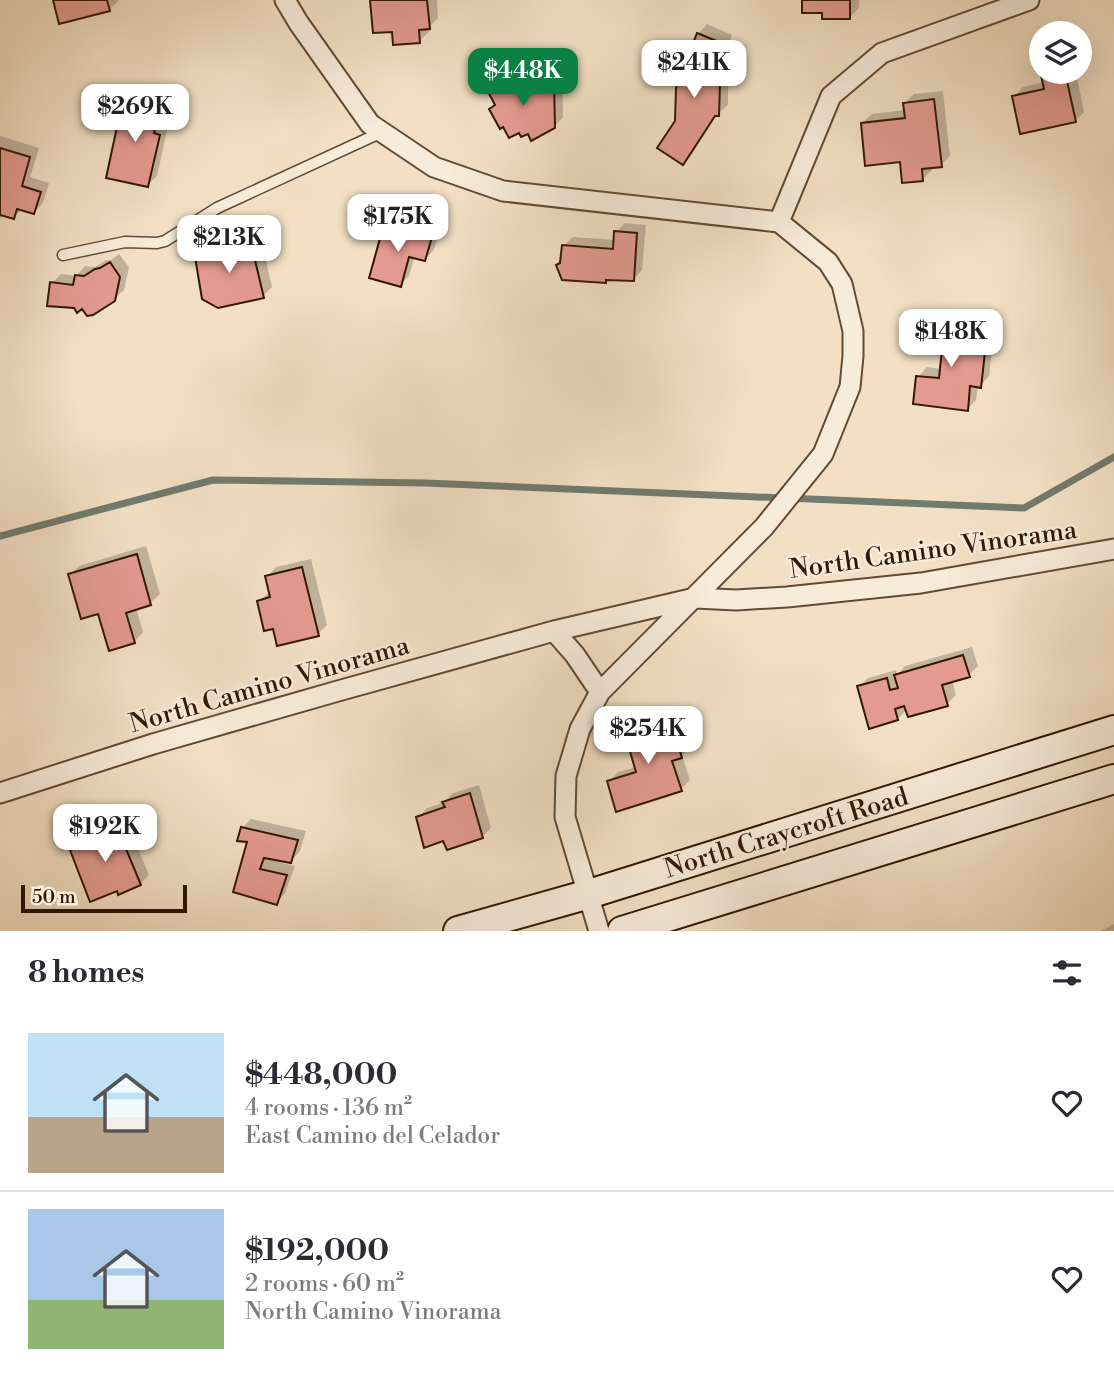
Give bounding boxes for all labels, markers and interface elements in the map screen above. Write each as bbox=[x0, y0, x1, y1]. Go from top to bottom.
map controls bbox=[1029, 21, 1092, 84]
button: layers bbox=[1029, 21, 1092, 84]
pin: $241K bbox=[645, 41, 743, 100]
pin: $448K bbox=[474, 48, 572, 108]
text: $241K bbox=[657, 49, 731, 77]
text: $448K bbox=[484, 57, 562, 85]
pin: $269K bbox=[86, 85, 184, 144]
text: $269K bbox=[97, 93, 173, 121]
pin: $175K bbox=[349, 194, 447, 254]
text: $175K bbox=[363, 203, 433, 231]
pin: $213K bbox=[180, 216, 278, 275]
text: $213K bbox=[193, 224, 265, 252]
pin: $148K bbox=[902, 310, 1000, 369]
text: $148K bbox=[915, 318, 987, 346]
street label: North Camino Vinorama bbox=[787, 514, 1080, 586]
street label: North Camino Vinorama bbox=[126, 629, 414, 740]
pin: $254K bbox=[599, 706, 697, 766]
text: $254K bbox=[610, 715, 686, 743]
street label: North Craycroft Road bbox=[660, 781, 912, 885]
pin: $192K bbox=[56, 804, 154, 864]
text: $192K bbox=[69, 813, 141, 841]
scale bar bbox=[21, 882, 187, 914]
text: 50 m bbox=[32, 885, 76, 909]
text: 8 homes bbox=[28, 954, 144, 992]
icon: filters bbox=[1048, 954, 1086, 992]
text: $448,000 bbox=[245, 1056, 397, 1094]
icon: home bbox=[84, 1061, 168, 1145]
icon: heart bbox=[1048, 1084, 1086, 1122]
text: 4 rooms · 136 m² bbox=[245, 1094, 412, 1122]
text: East Camino del Celador bbox=[245, 1122, 500, 1150]
text: $192,000 bbox=[245, 1232, 389, 1270]
icon: home bbox=[84, 1237, 168, 1321]
icon: heart bbox=[1048, 1260, 1086, 1298]
text: 2 rooms · 60 m² bbox=[245, 1270, 404, 1298]
text: North Camino Vinorama bbox=[245, 1298, 501, 1326]

